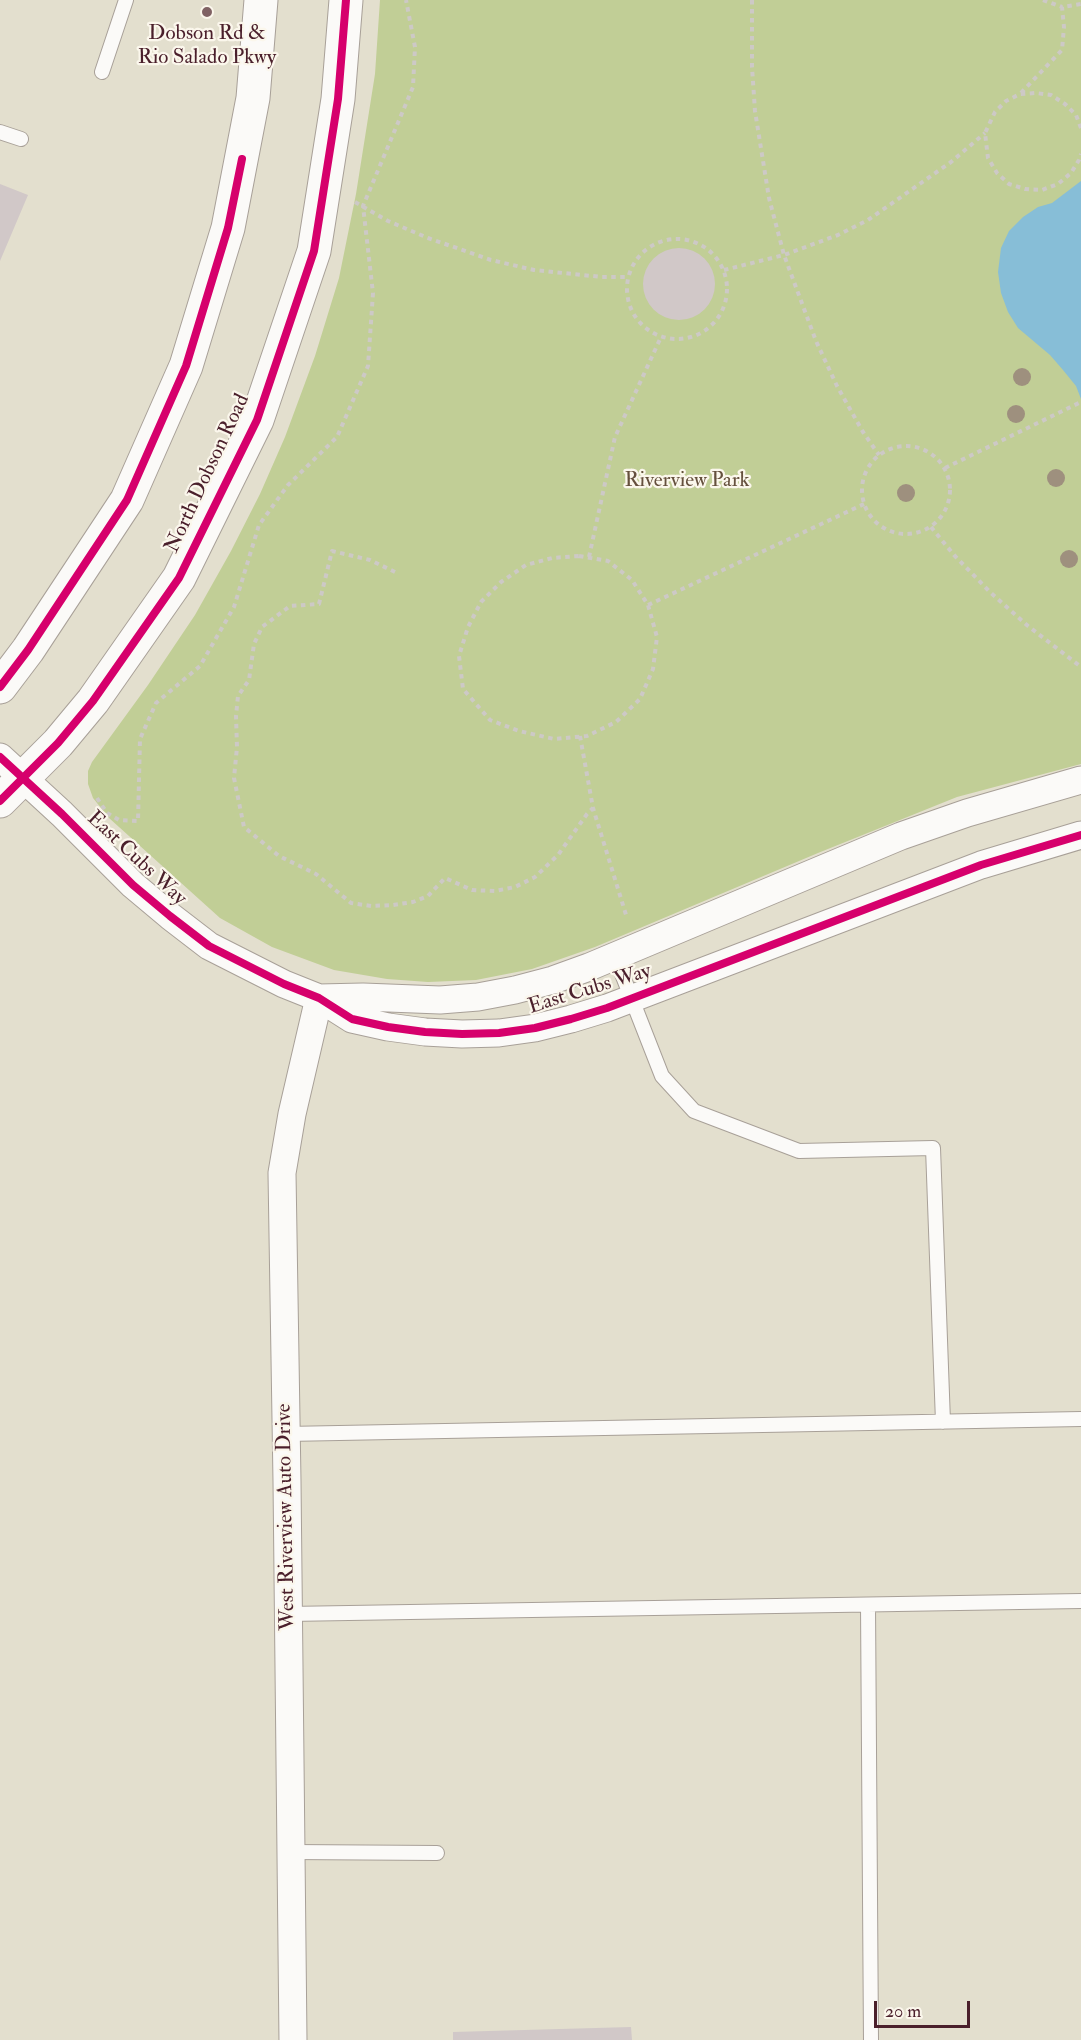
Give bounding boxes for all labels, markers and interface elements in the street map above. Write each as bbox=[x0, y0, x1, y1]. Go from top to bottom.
marker: Dobson Rd & Rio Salado Pkwy bbox=[200, 5, 214, 19]
place label: Dobson Rd & Rio Salado Pkwy bbox=[138, 21, 276, 71]
street label: North Dobson Road bbox=[160, 391, 256, 557]
park label: Riverview Park bbox=[624, 468, 750, 494]
street label: East Cubs Way bbox=[81, 806, 191, 912]
street label: East Cubs Way bbox=[525, 959, 655, 1021]
street label: West Riverview Auto Drive bbox=[272, 1403, 302, 1631]
scale bar bbox=[877, 1989, 973, 2027]
text: 20 m bbox=[885, 2000, 921, 2023]

